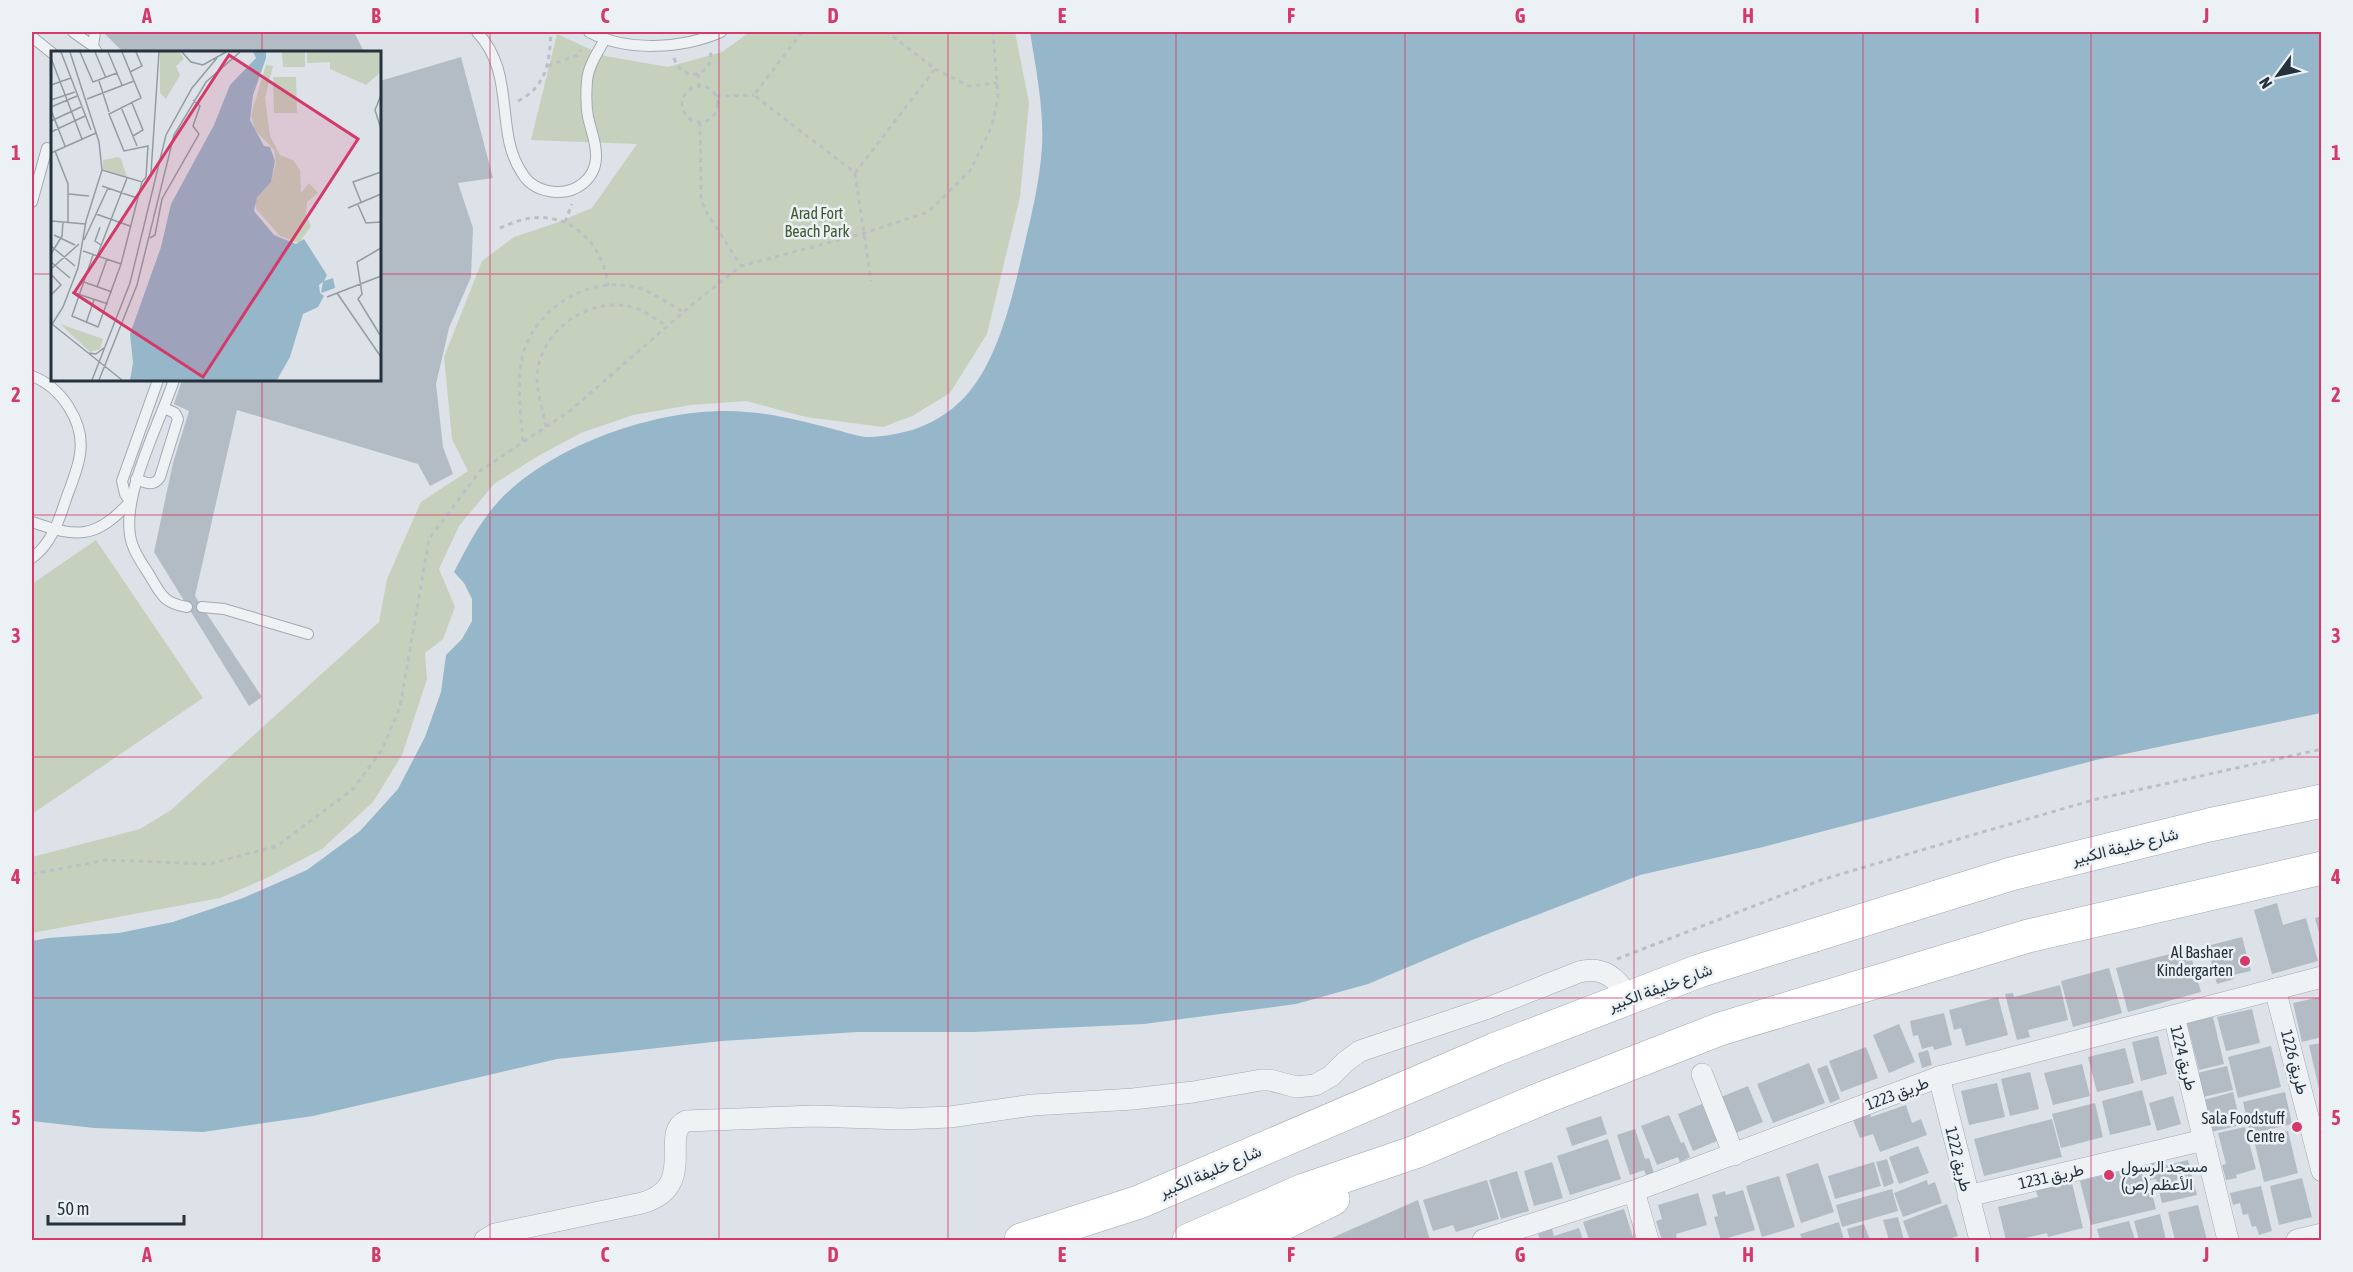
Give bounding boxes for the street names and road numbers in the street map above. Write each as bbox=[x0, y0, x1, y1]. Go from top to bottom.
street label: شارع خليفة الكبير bbox=[2069, 824, 2181, 871]
street label: شارع خليفة الكبير bbox=[1605, 960, 1715, 1017]
street label: طريق 1224 bbox=[2165, 1024, 2201, 1093]
street label: طريق 1226 bbox=[2276, 1028, 2312, 1097]
street label: طريق 1223 bbox=[1863, 1073, 1932, 1115]
street label: طريق 1222 bbox=[1940, 1125, 1976, 1194]
street label: شارع خليفة الكبير bbox=[1155, 1141, 1265, 1204]
street label: طريق 1231 bbox=[2017, 1160, 2086, 1194]

